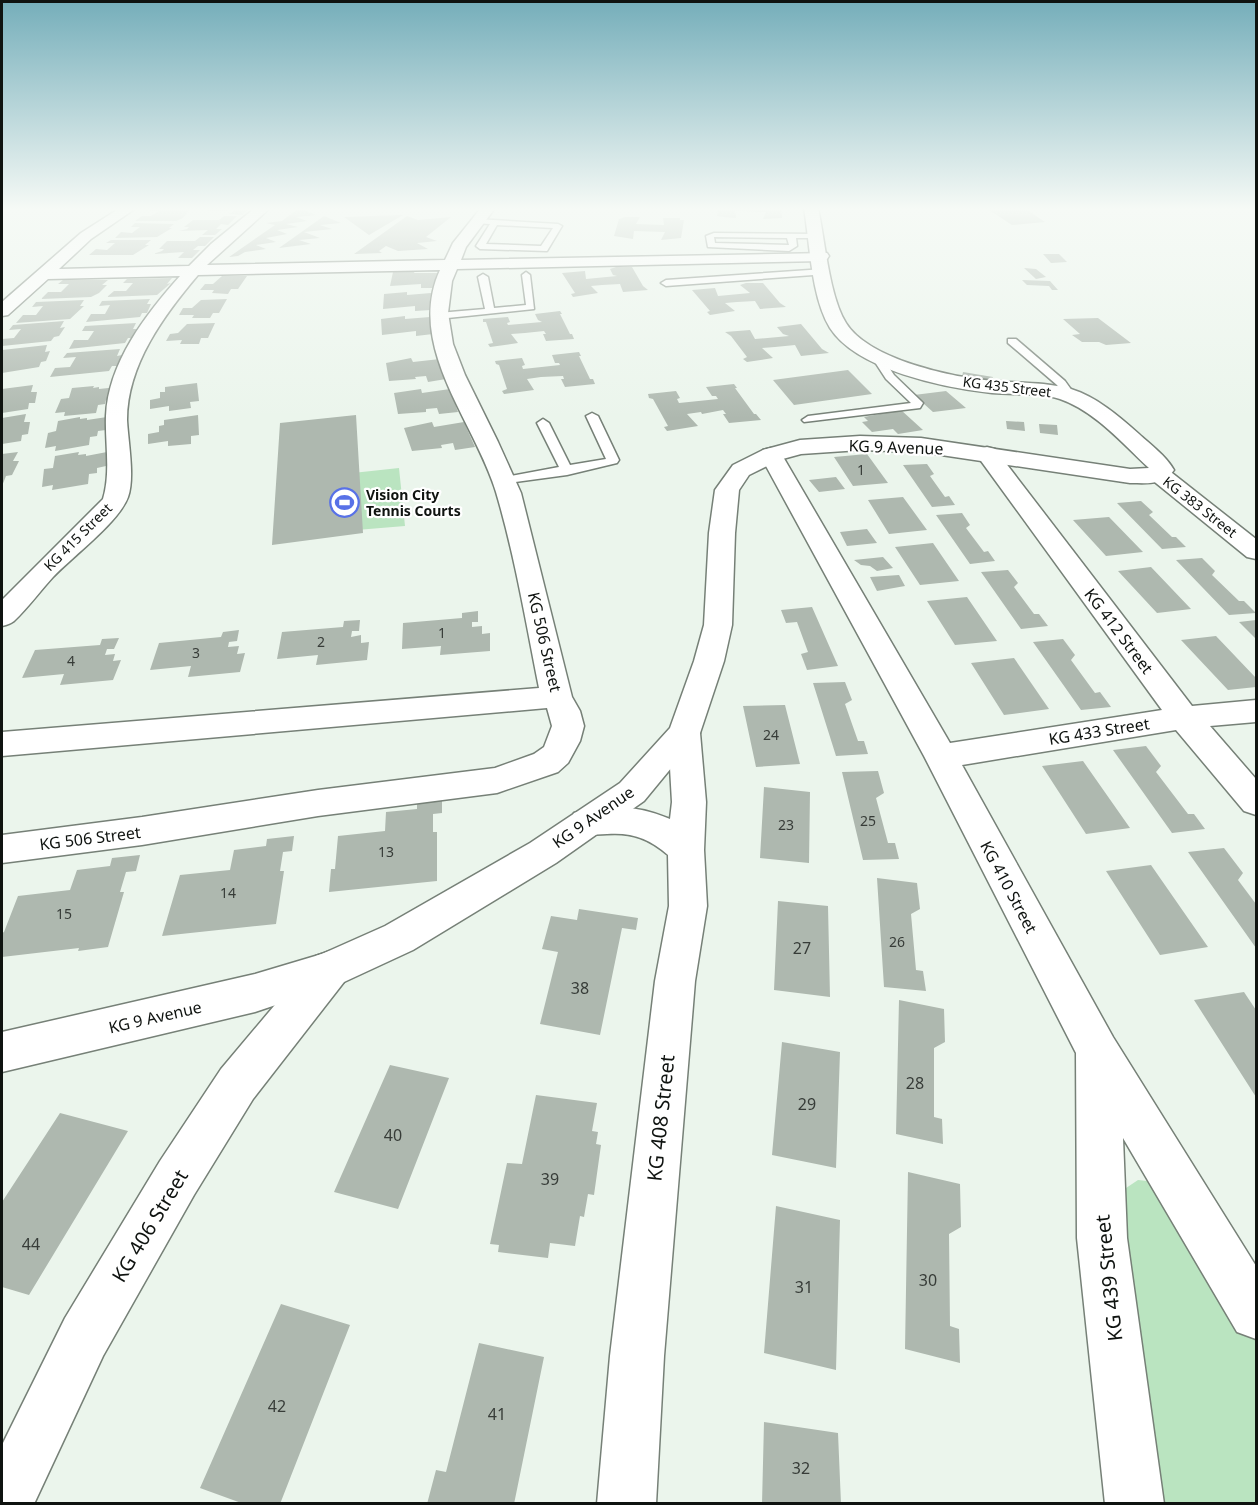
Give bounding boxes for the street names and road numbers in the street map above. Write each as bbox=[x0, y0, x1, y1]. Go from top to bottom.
street label: KG 435 Street bbox=[962, 372, 1052, 401]
street label: KG 9 Avenue bbox=[848, 434, 944, 460]
street label: KG 383 Street bbox=[1159, 472, 1241, 541]
street label: KG 415 Street bbox=[39, 498, 116, 575]
street label: KG 412 Street bbox=[1080, 584, 1159, 678]
street label: KG 506 Street bbox=[523, 590, 567, 694]
street label: KG 433 Street bbox=[1047, 712, 1151, 750]
street label: KG 9 Avenue bbox=[548, 781, 638, 853]
street label: KG 506 Street bbox=[38, 821, 142, 855]
street label: KG 410 Street bbox=[975, 837, 1043, 937]
street label: KG 9 Avenue bbox=[106, 996, 204, 1038]
street label: KG 408 Street bbox=[640, 1053, 681, 1183]
street label: KG 406 Street bbox=[105, 1164, 194, 1287]
street label: KG 439 Street bbox=[1088, 1213, 1129, 1343]

